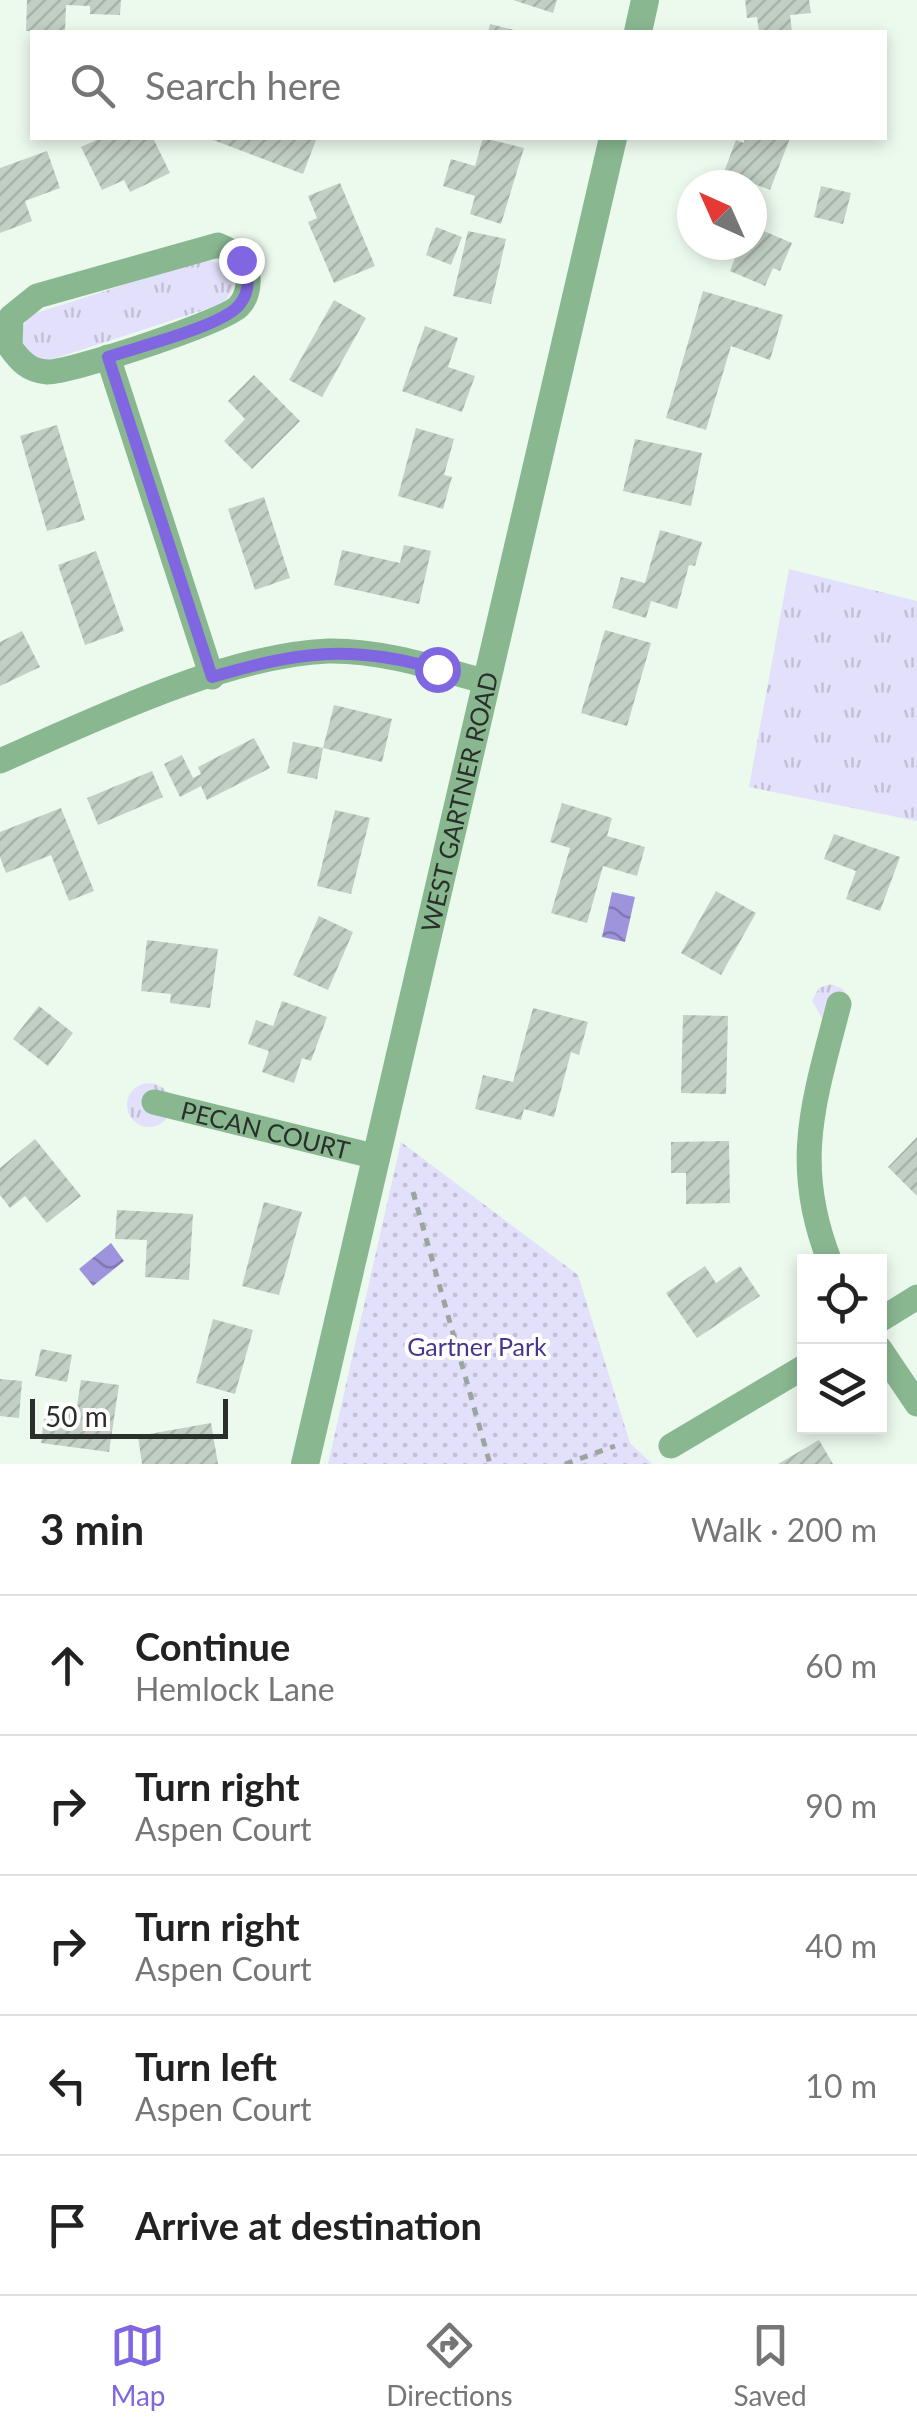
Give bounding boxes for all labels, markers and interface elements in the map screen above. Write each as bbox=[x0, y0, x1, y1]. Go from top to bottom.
search box bbox=[30, 30, 887, 140]
icon: search bbox=[65, 58, 120, 113]
text: Search here bbox=[145, 62, 341, 108]
north arrow bbox=[677, 170, 767, 260]
route end bbox=[219, 238, 265, 284]
route start bbox=[415, 647, 461, 693]
street label: WEST GARTNER ROAD bbox=[414, 669, 504, 935]
street label: PECAN COURT bbox=[178, 1094, 353, 1165]
map controls bbox=[797, 1254, 887, 1434]
button: locate bbox=[797, 1254, 887, 1344]
park label: Gartner Park bbox=[407, 1331, 547, 1361]
button: layers bbox=[797, 1344, 887, 1434]
scale bar bbox=[30, 1394, 228, 1438]
text: 50 m bbox=[45, 1399, 108, 1433]
text: 3 min bbox=[40, 1504, 144, 1554]
text: Walk · 200 m bbox=[691, 1510, 877, 1549]
text: Continue bbox=[135, 1623, 290, 1669]
icon: ahead bbox=[40, 1638, 95, 1693]
text: 60 m bbox=[805, 1646, 877, 1685]
text: Hemlock Lane bbox=[135, 1669, 335, 1708]
text: Turn right bbox=[135, 1763, 300, 1809]
icon: right bbox=[40, 1778, 95, 1833]
text: 90 m bbox=[805, 1786, 877, 1825]
text: Aspen Court bbox=[135, 1809, 312, 1848]
text: Turn right bbox=[135, 1903, 300, 1949]
icon: right bbox=[40, 1918, 95, 1973]
text: 40 m bbox=[805, 1926, 877, 1965]
text: Aspen Court bbox=[135, 1949, 312, 1988]
text: Turn left bbox=[135, 2043, 277, 2089]
icon: left bbox=[40, 2058, 95, 2113]
text: 10 m bbox=[805, 2066, 877, 2105]
text: Aspen Court bbox=[135, 2089, 312, 2128]
icon: arrive bbox=[40, 2198, 95, 2253]
text: Arrive at destination bbox=[135, 2202, 482, 2248]
tab: Map bbox=[110, 2318, 166, 2412]
tab: Directions bbox=[386, 2318, 513, 2412]
tab: Saved bbox=[733, 2318, 807, 2412]

